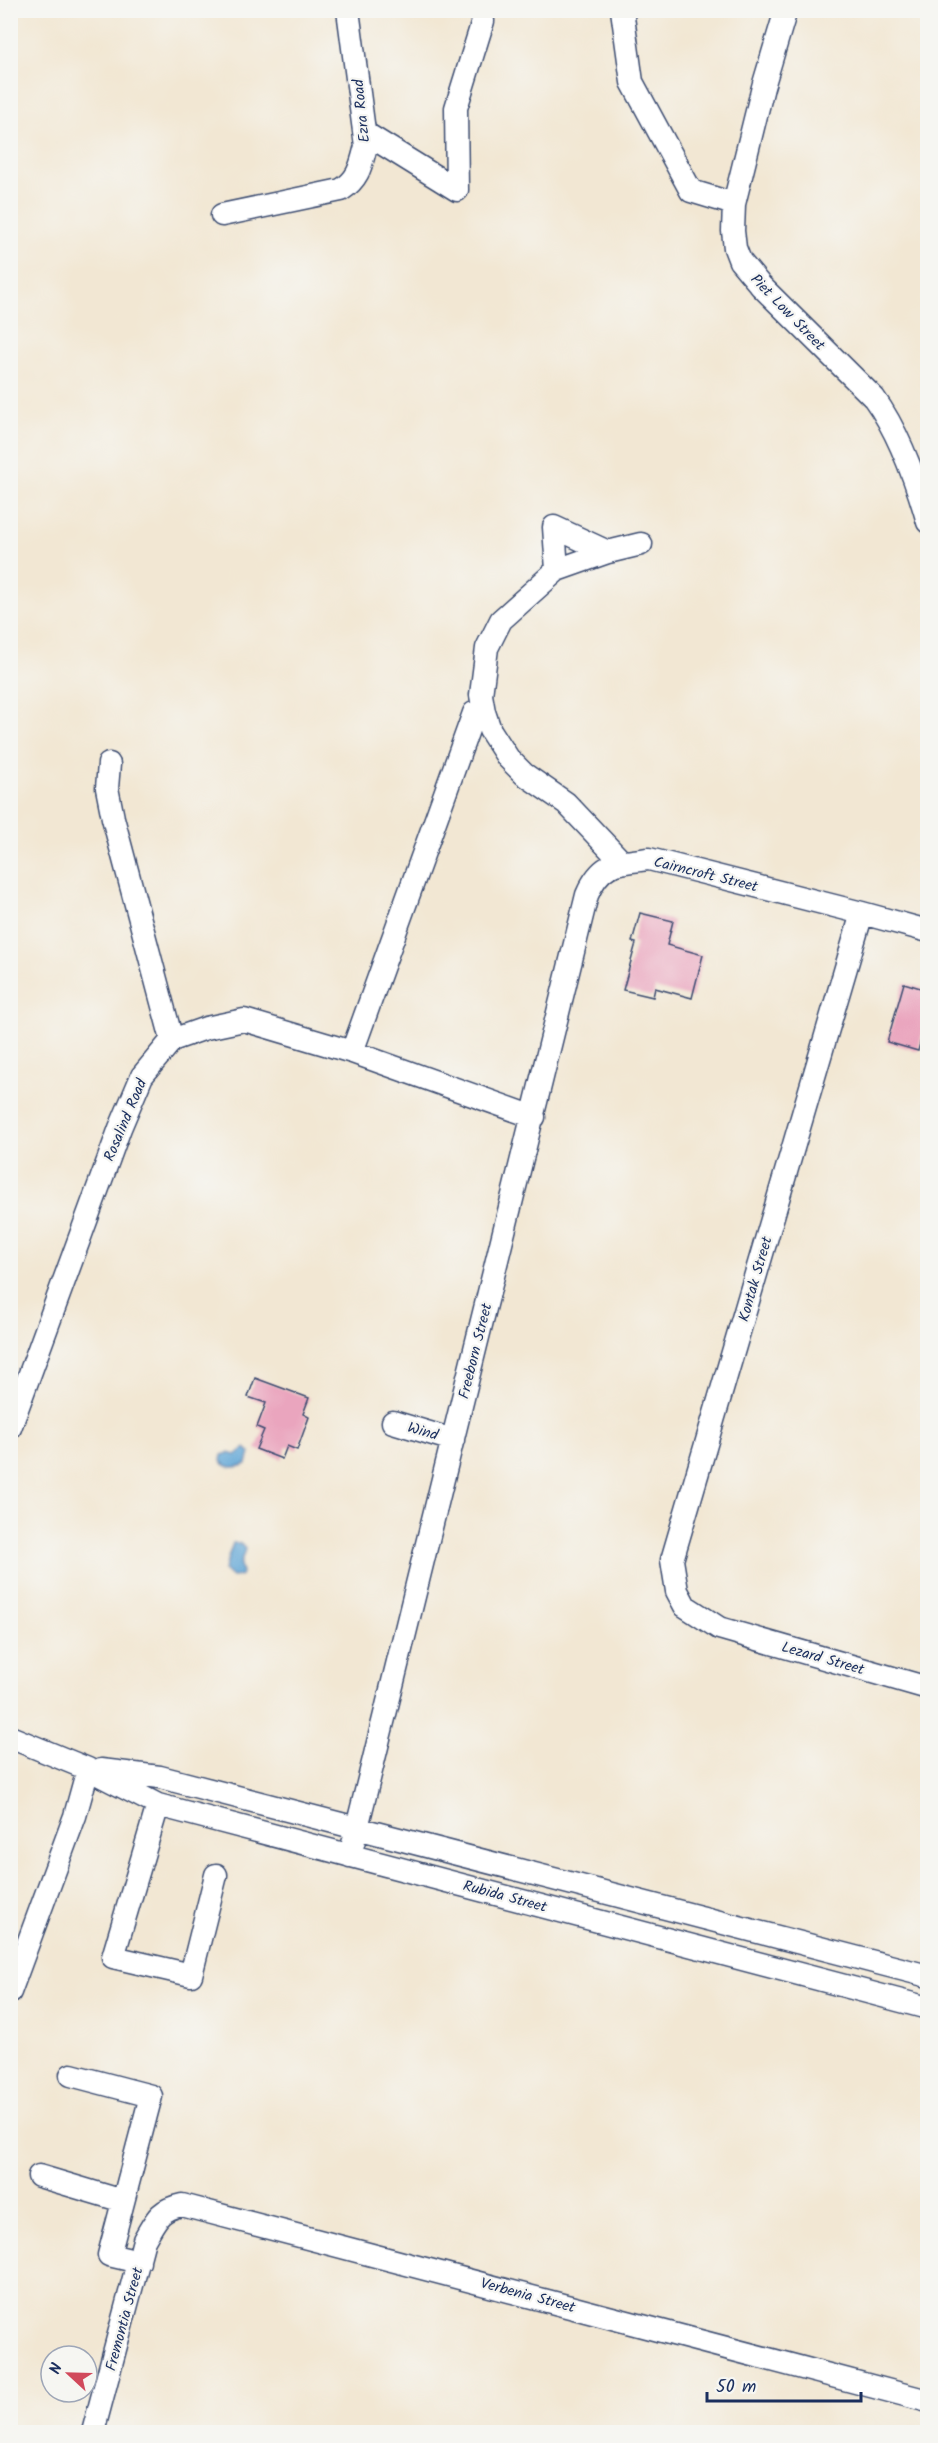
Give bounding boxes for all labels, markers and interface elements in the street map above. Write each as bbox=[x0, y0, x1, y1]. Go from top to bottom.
street label: Ezra Road bbox=[347, 78, 377, 144]
street label: Piet Low Street bbox=[744, 269, 831, 357]
street label: Cairncroft Street bbox=[651, 850, 761, 900]
street label: Rosalind Road bbox=[98, 1075, 154, 1165]
street label: Kontak Street bbox=[732, 1234, 780, 1325]
street label: Freeborn Street bbox=[452, 1301, 500, 1402]
street label: Wind bbox=[405, 1416, 441, 1448]
street label: Lezard Street bbox=[779, 1636, 867, 1682]
street label: Rubida Street bbox=[460, 1874, 550, 1920]
street label: Fremontia Street bbox=[100, 2264, 150, 2374]
street label: Verbenia Street bbox=[478, 2272, 578, 2320]
north arrow bbox=[39, 2344, 99, 2404]
text: N bbox=[43, 2360, 70, 2378]
scale bar bbox=[707, 2365, 862, 2403]
text: 50 m bbox=[716, 2373, 756, 2402]

